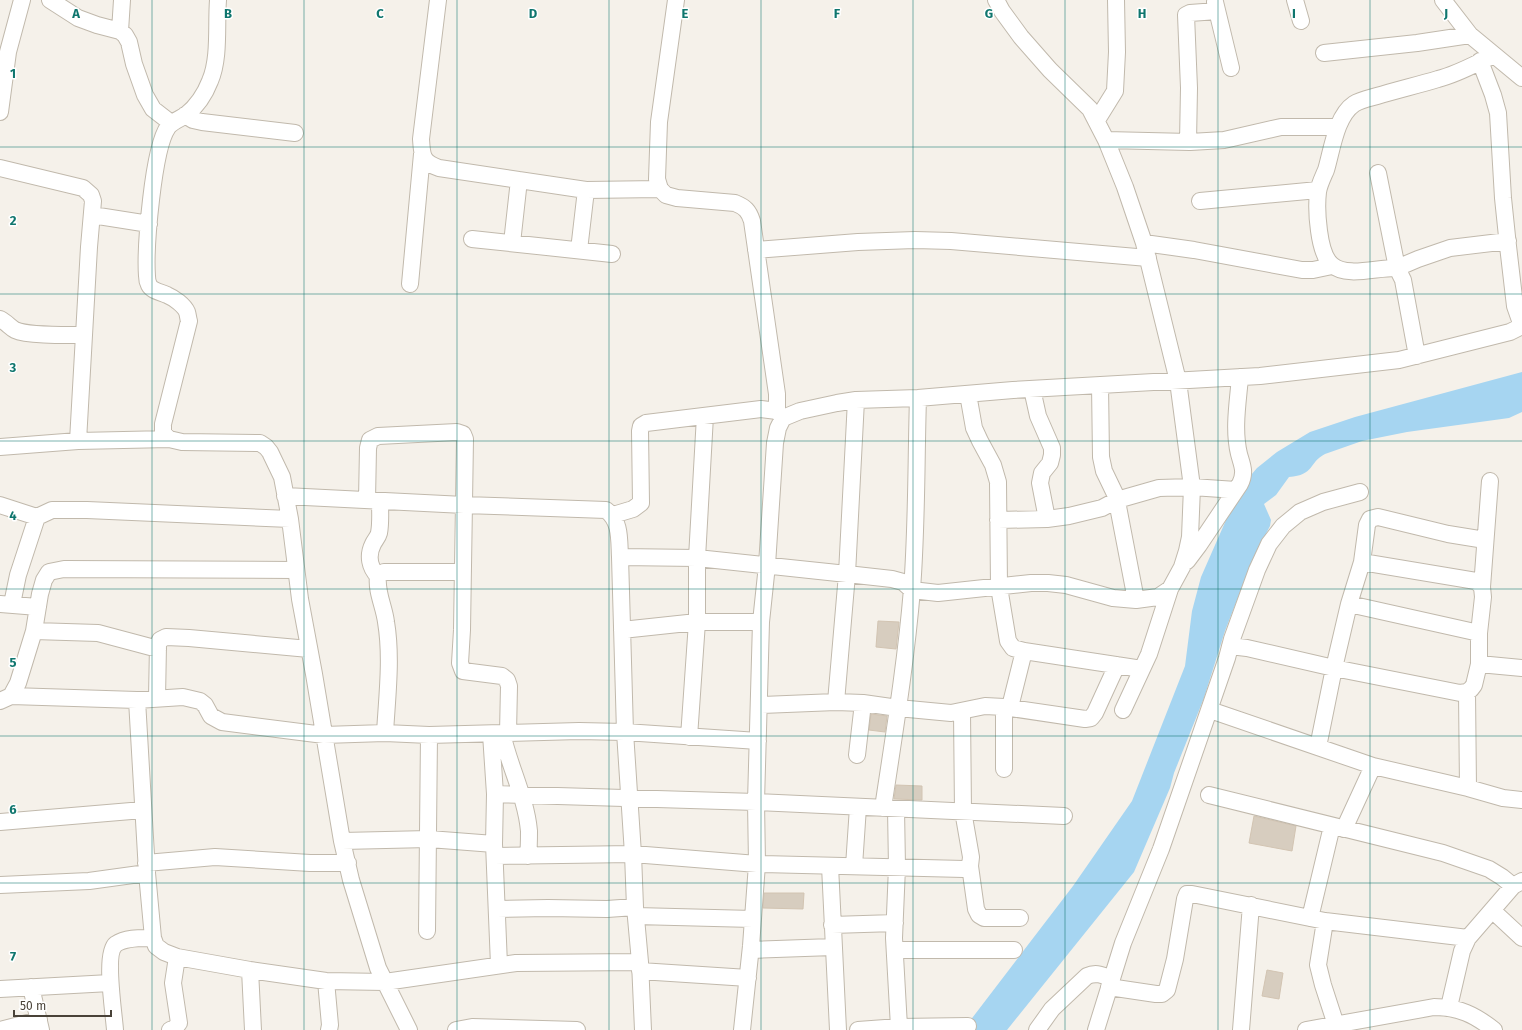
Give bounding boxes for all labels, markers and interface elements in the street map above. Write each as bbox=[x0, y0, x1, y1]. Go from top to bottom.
text: A bbox=[71, 6, 80, 21]
text: B bbox=[224, 6, 232, 21]
text: C bbox=[376, 6, 384, 21]
text: D bbox=[529, 6, 538, 21]
text: E bbox=[682, 6, 689, 21]
text: F bbox=[834, 6, 841, 21]
text: G bbox=[985, 6, 993, 21]
text: H bbox=[1138, 6, 1146, 21]
text: I bbox=[1292, 6, 1296, 21]
text: J bbox=[1443, 6, 1448, 21]
text: 1 bbox=[10, 66, 16, 81]
text: 2 bbox=[10, 213, 17, 228]
text: 3 bbox=[9, 360, 17, 375]
text: 4 bbox=[9, 508, 17, 523]
text: 5 bbox=[10, 655, 17, 670]
text: 6 bbox=[9, 802, 17, 817]
text: 7 bbox=[10, 949, 16, 964]
scale bar bbox=[14, 992, 111, 1018]
text: 50 m bbox=[20, 999, 46, 1013]

